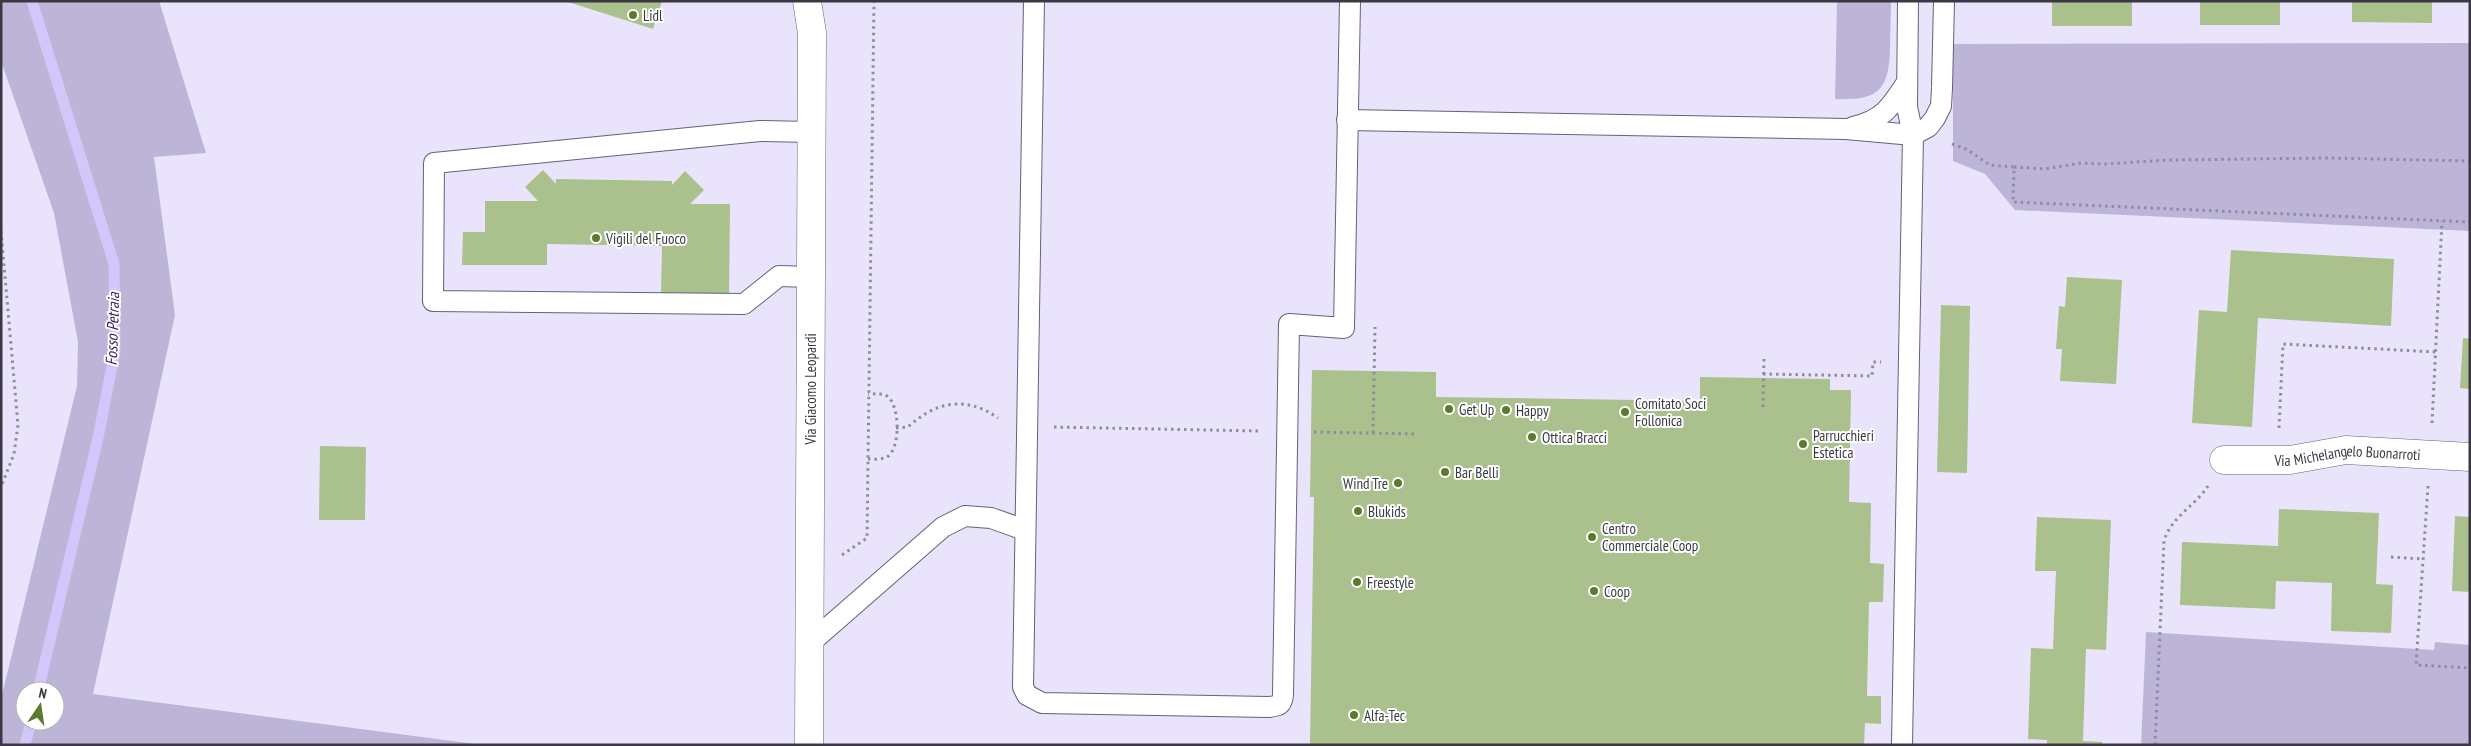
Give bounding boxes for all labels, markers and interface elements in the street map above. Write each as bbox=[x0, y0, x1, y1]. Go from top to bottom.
place label: Lidl bbox=[643, 6, 663, 25]
marker: Lidl bbox=[627, 9, 639, 21]
place label: Vigili del Fuoco bbox=[605, 229, 686, 248]
marker: Vigili del Fuoco bbox=[590, 232, 602, 244]
water label: Fosso Petraia bbox=[101, 291, 123, 366]
street label: Via Giacomo Leopardi bbox=[801, 333, 820, 446]
place label: Comitato Soci Follonica bbox=[1635, 394, 1706, 430]
place label: Get Up bbox=[1459, 400, 1494, 419]
place label: Happy bbox=[1516, 401, 1549, 420]
marker: Get Up bbox=[1443, 403, 1455, 415]
marker: Happy bbox=[1500, 404, 1512, 416]
marker: Comitato Soci Follonica bbox=[1619, 406, 1631, 418]
place label: Parrucchieri Estetica bbox=[1813, 426, 1874, 462]
place label: Ottica Bracci bbox=[1542, 428, 1607, 447]
marker: Ottica Bracci bbox=[1526, 431, 1538, 443]
marker: Parrucchieri Estetica bbox=[1797, 438, 1809, 450]
street label: Via Michelangelo Buonarroti bbox=[2273, 441, 2421, 470]
place label: Bar Belli bbox=[1455, 463, 1499, 482]
marker: Bar Belli bbox=[1439, 466, 1451, 478]
place label: Wind Tre bbox=[1343, 474, 1388, 493]
marker: Wind Tre bbox=[1392, 477, 1404, 489]
place label: Blukids bbox=[1368, 502, 1406, 521]
marker: Blukids bbox=[1352, 505, 1364, 517]
place label: Centro Commerciale Coop bbox=[1602, 519, 1698, 555]
marker: Centro Commerciale Coop bbox=[1586, 531, 1598, 543]
place label: Freestyle bbox=[1367, 573, 1414, 592]
marker: Freestyle bbox=[1351, 576, 1363, 588]
place label: Coop bbox=[1604, 582, 1630, 601]
marker: Coop bbox=[1588, 585, 1600, 597]
north arrow bbox=[15, 681, 65, 731]
text: N bbox=[37, 684, 49, 703]
place label: Alfa-Tec bbox=[1364, 706, 1406, 725]
marker: Alfa-Tec bbox=[1348, 709, 1360, 721]

